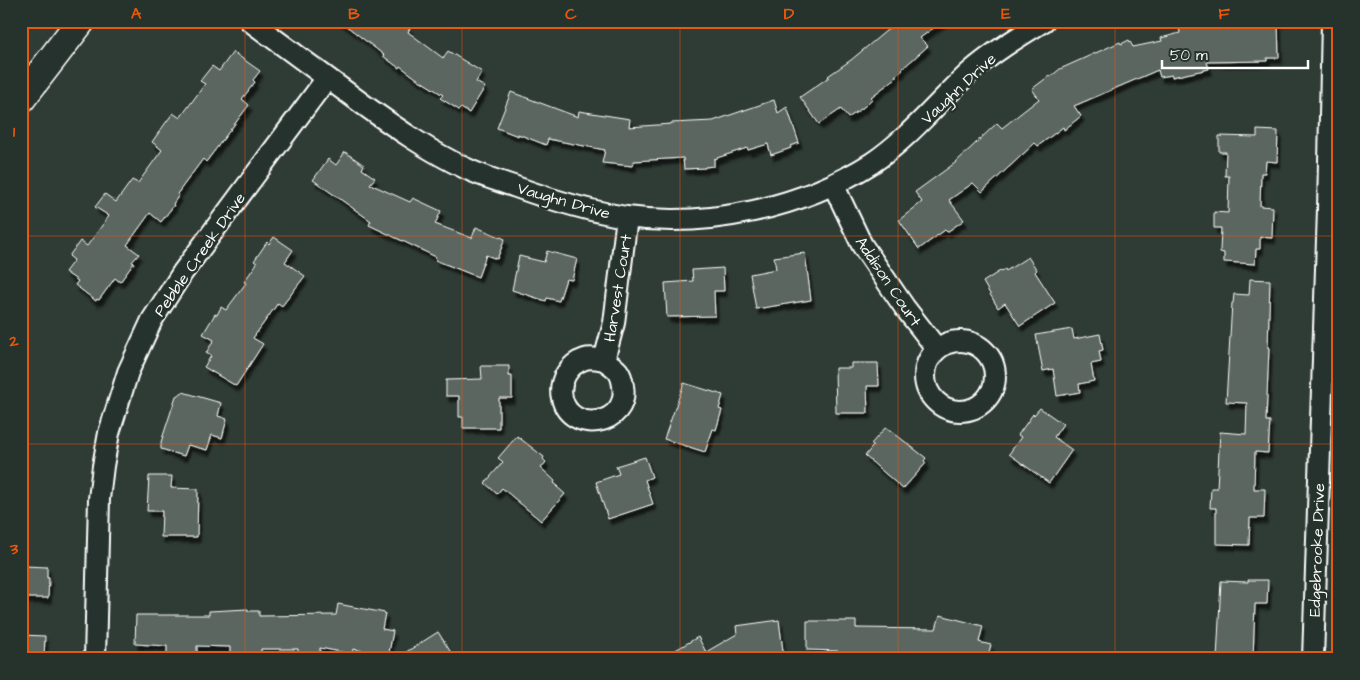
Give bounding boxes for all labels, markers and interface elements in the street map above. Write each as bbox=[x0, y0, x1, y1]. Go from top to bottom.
text: A bbox=[131, 3, 142, 25]
text: B bbox=[348, 3, 360, 25]
text: C bbox=[565, 3, 577, 25]
text: D bbox=[784, 3, 795, 25]
text: E bbox=[1001, 3, 1011, 25]
text: F bbox=[1218, 3, 1230, 25]
scale bar bbox=[1162, 38, 1309, 70]
text: 50 m bbox=[1170, 45, 1208, 66]
street label: Vaughn Drive bbox=[916, 48, 1002, 130]
text: 1 bbox=[13, 121, 16, 143]
street label: Vaughn Drive bbox=[515, 177, 613, 226]
street label: Pebble Creek Drive bbox=[149, 188, 251, 321]
street label: Harvest Court bbox=[599, 232, 637, 343]
street label: Addison Court bbox=[850, 232, 927, 331]
text: 2 bbox=[8, 330, 19, 352]
street label: Edgebrooke Drive bbox=[1304, 482, 1331, 617]
text: 3 bbox=[9, 538, 19, 560]

